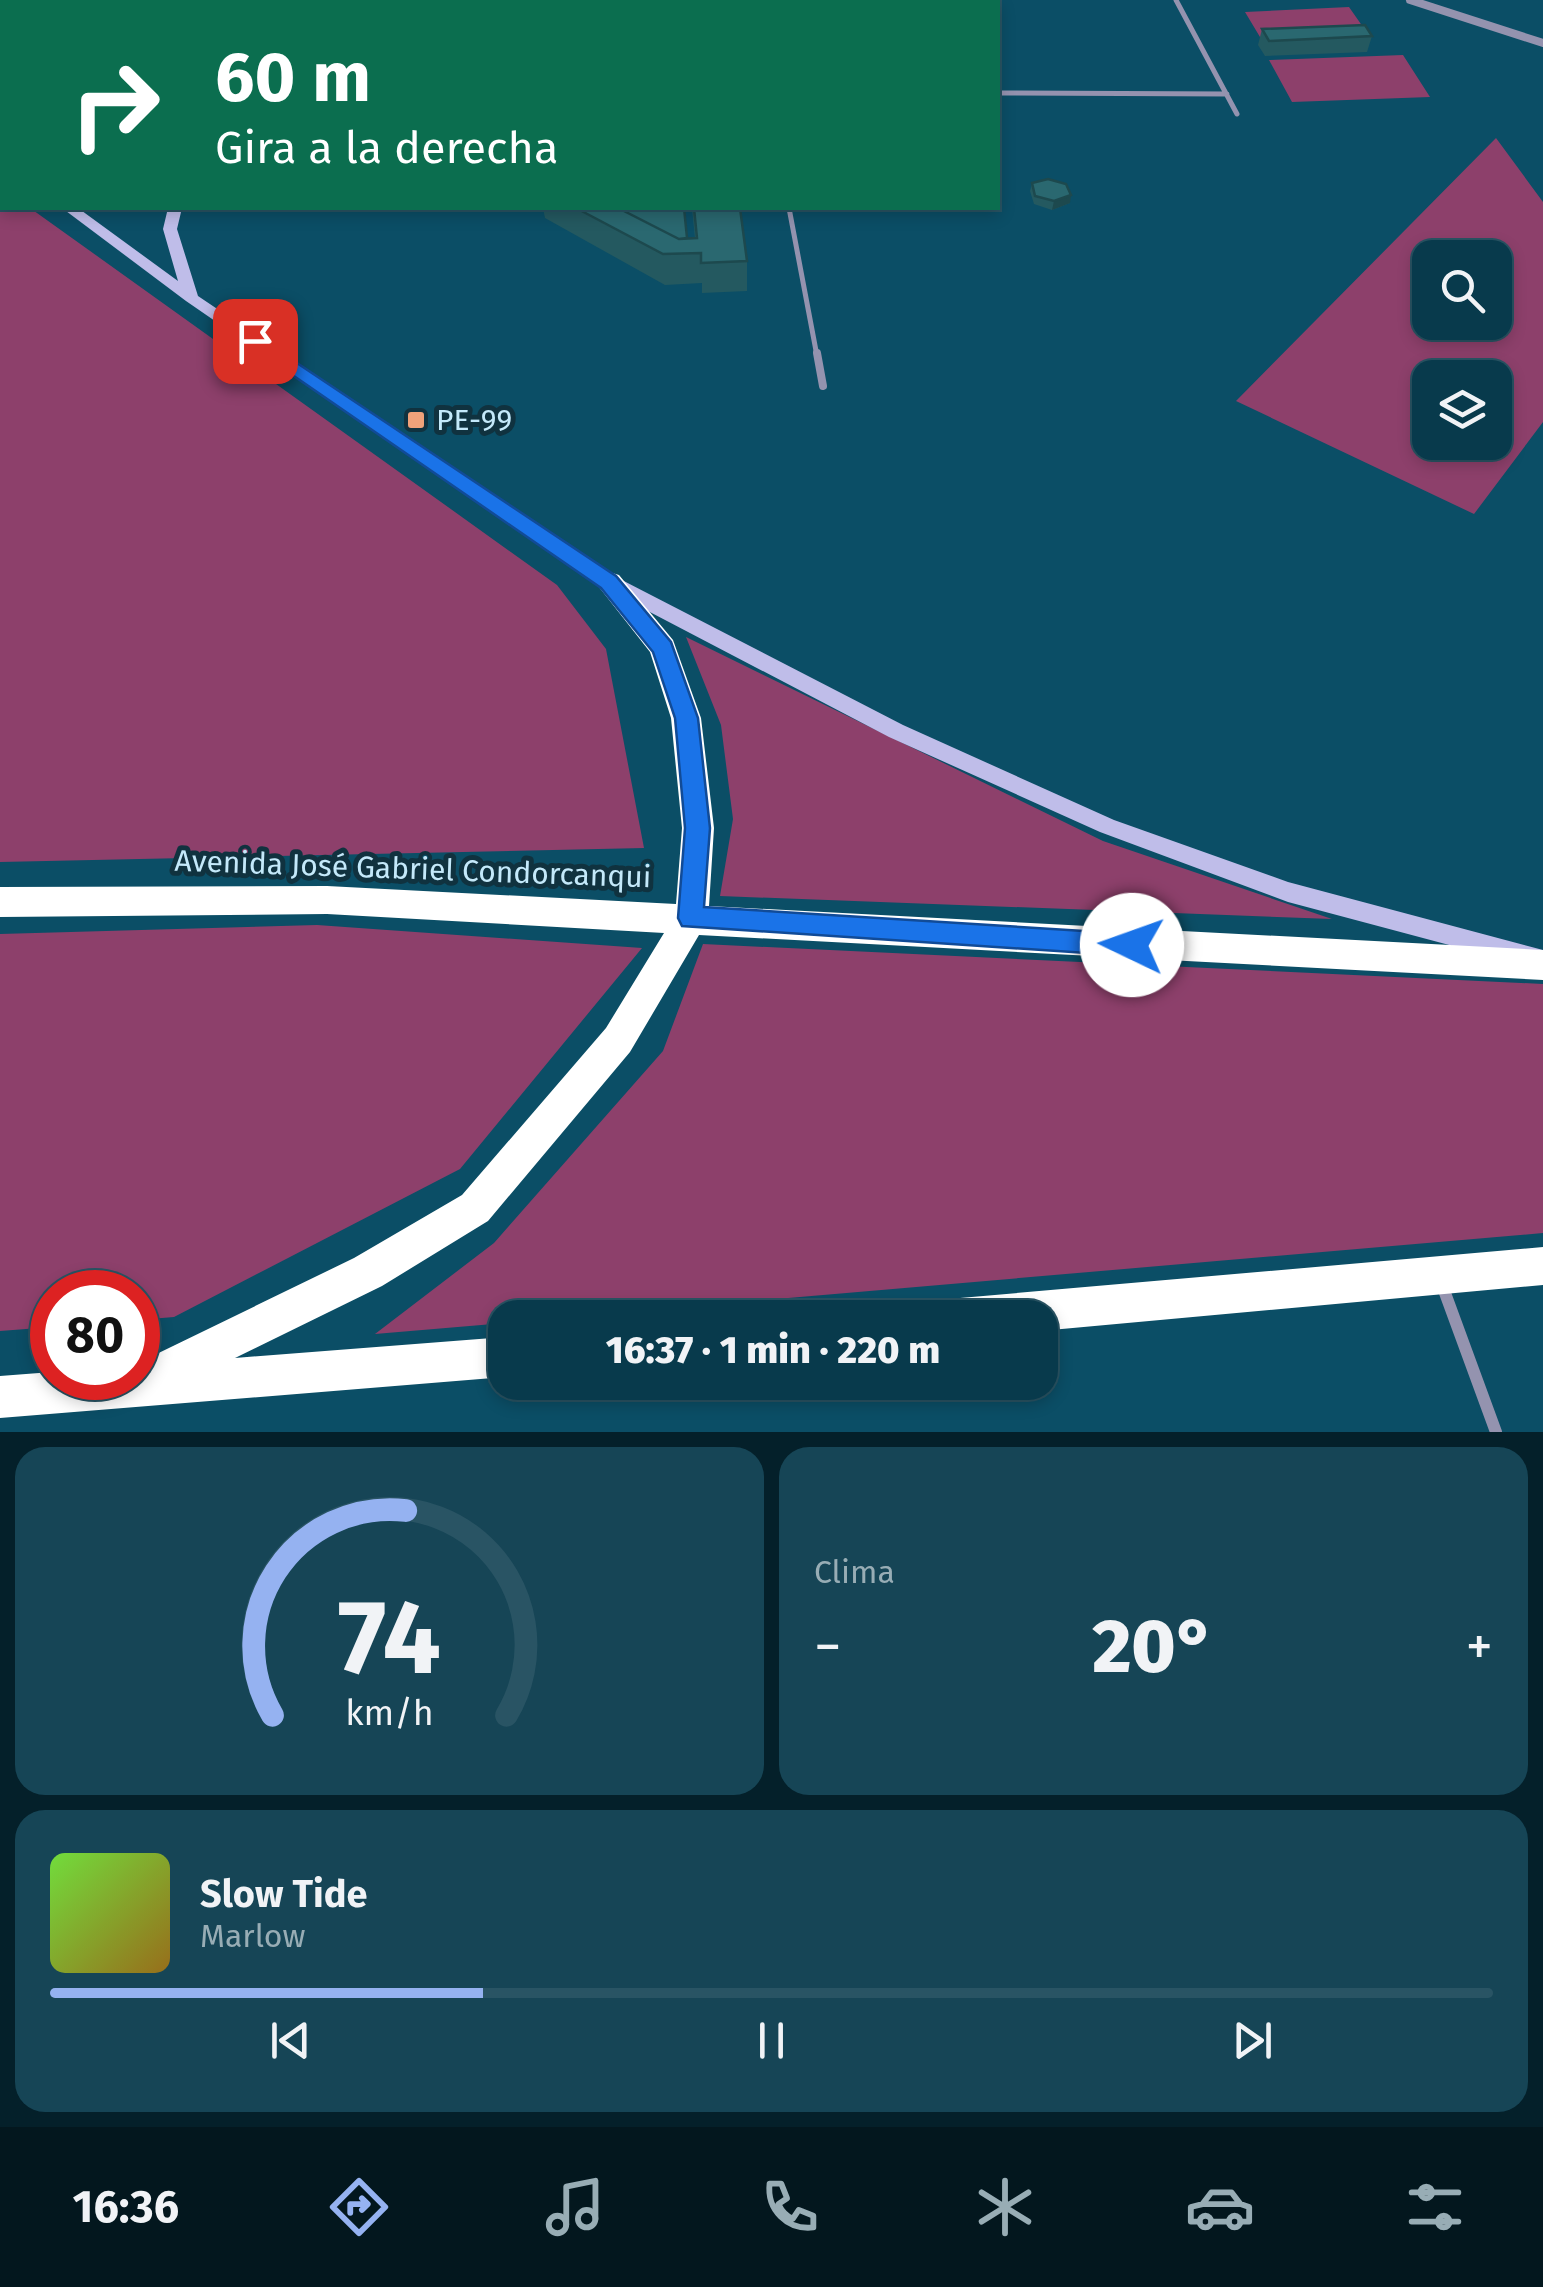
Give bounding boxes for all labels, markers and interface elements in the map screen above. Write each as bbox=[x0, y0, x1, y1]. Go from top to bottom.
text: 60 m bbox=[215, 36, 371, 120]
icon: right bbox=[50, 40, 180, 170]
text: Gira a la derecha bbox=[215, 121, 558, 175]
map controls bbox=[1412, 240, 1512, 460]
button: search bbox=[1412, 240, 1512, 340]
pin bbox=[213, 299, 298, 384]
icon: arrive bbox=[228, 314, 283, 369]
button: layers bbox=[1412, 360, 1512, 460]
place label: PE-99 bbox=[436, 402, 512, 438]
marker: PE-99 bbox=[405, 409, 427, 431]
street label: Avenida José Gabriel Condorcanqui bbox=[174, 843, 652, 895]
position arrow bbox=[1080, 893, 1184, 997]
speed limit sign: 80 bbox=[30, 1270, 160, 1400]
text: 16:37 · 1 min · 220 m bbox=[606, 1327, 940, 1373]
text: Clima bbox=[814, 1553, 895, 1591]
text: 74 bbox=[338, 1576, 441, 1701]
text: 20° bbox=[1092, 1602, 1215, 1692]
text: − bbox=[814, 1614, 842, 1680]
text: + bbox=[1466, 1614, 1493, 1680]
text: km/h bbox=[345, 1692, 434, 1734]
text: Slow Tide bbox=[200, 1871, 368, 1917]
text: Marlow bbox=[200, 1917, 306, 1955]
icon: previous bbox=[263, 2013, 318, 2068]
icon: pause bbox=[744, 2013, 799, 2068]
icon: next bbox=[1225, 2013, 1280, 2068]
icon: directions bbox=[324, 2172, 394, 2242]
icon: music bbox=[540, 2172, 610, 2242]
icon: phone bbox=[755, 2172, 825, 2242]
icon: climate bbox=[970, 2172, 1040, 2242]
icon: car bbox=[1185, 2172, 1255, 2242]
icon: filters bbox=[1400, 2172, 1470, 2242]
text: 16:36 bbox=[73, 2180, 179, 2234]

